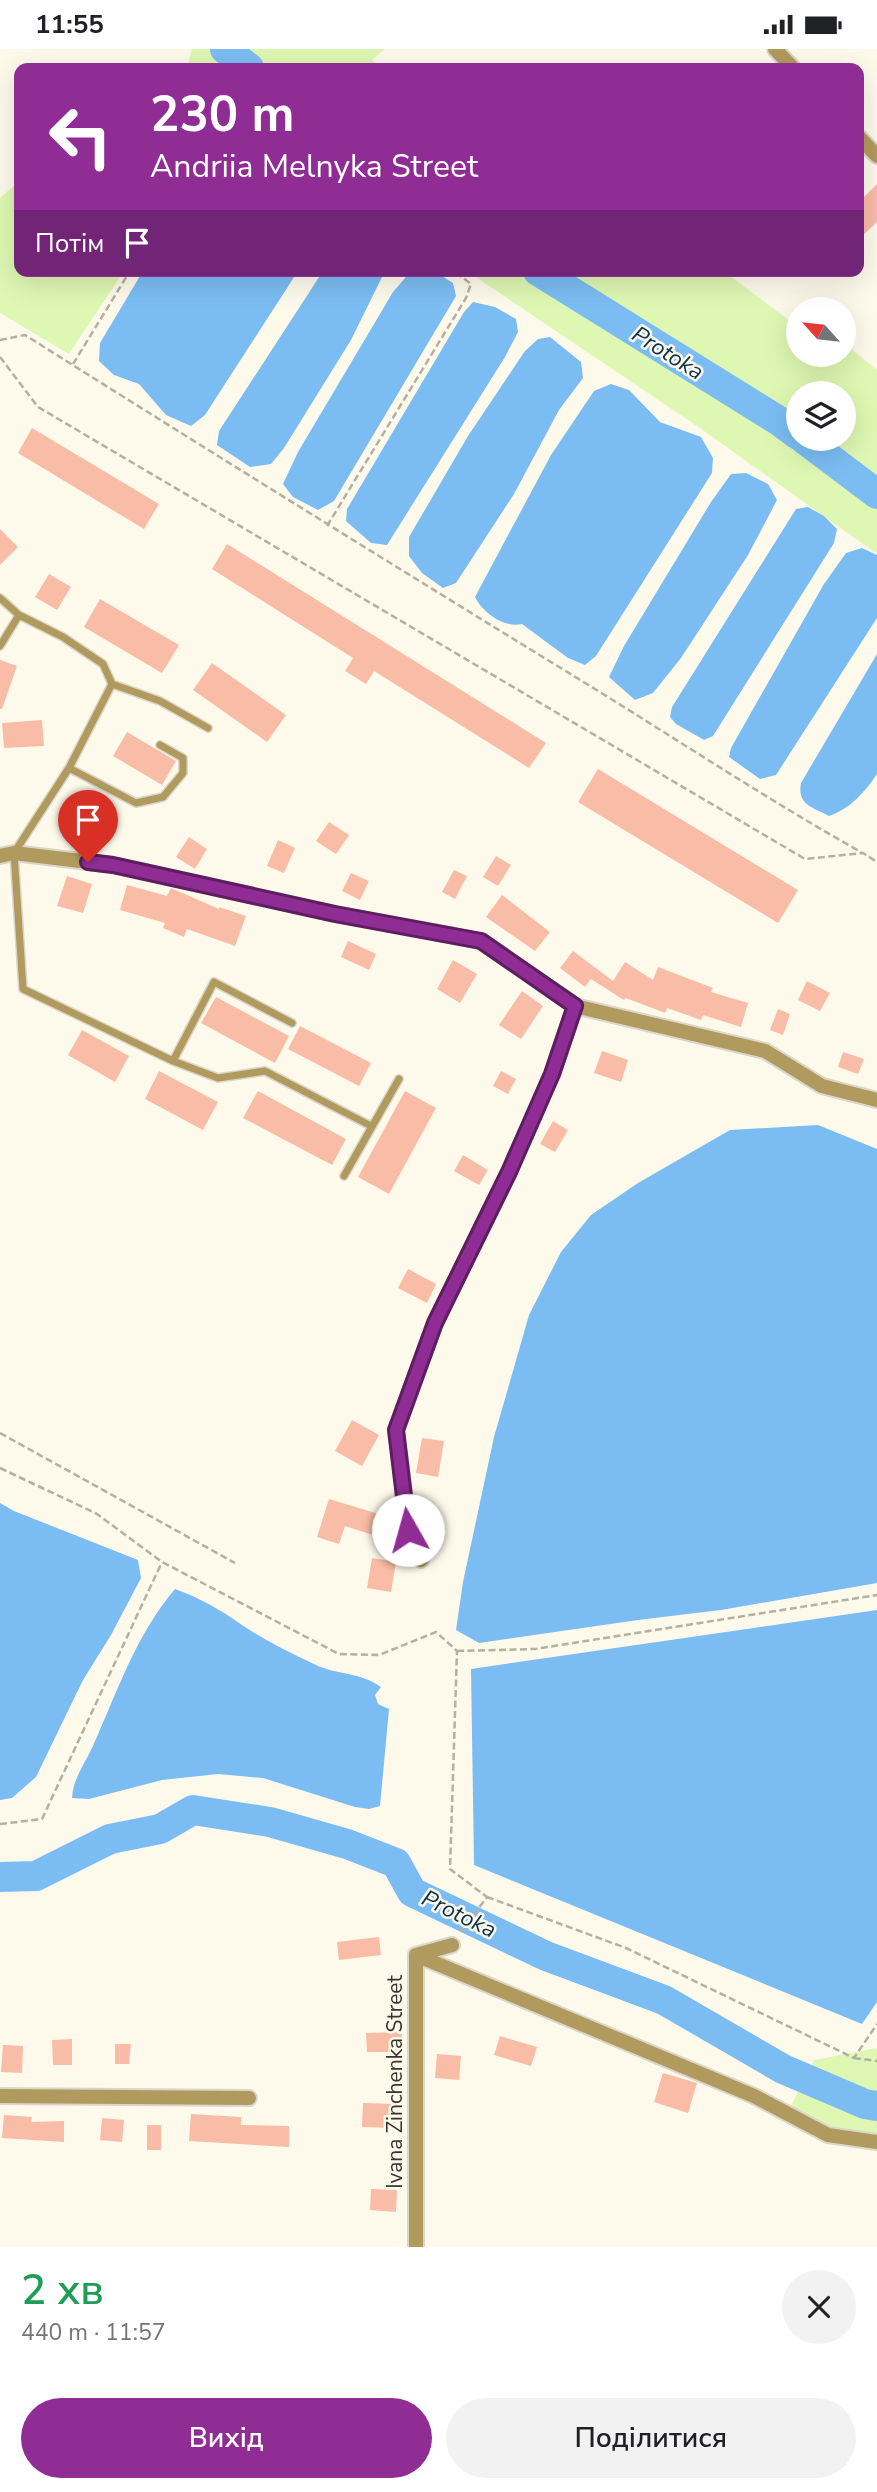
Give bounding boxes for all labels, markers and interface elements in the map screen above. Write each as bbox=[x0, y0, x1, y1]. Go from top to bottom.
text: 11:55 bbox=[35, 7, 104, 42]
text: 230 m bbox=[150, 81, 294, 148]
icon: left bbox=[35, 91, 126, 182]
text: Andriia Melnyka Street bbox=[150, 145, 478, 188]
icon: arrive bbox=[118, 224, 156, 262]
text: Потім bbox=[35, 226, 104, 261]
north arrow bbox=[786, 297, 856, 367]
map controls bbox=[786, 297, 856, 451]
water label: Protoka bbox=[626, 319, 710, 387]
button: layers bbox=[786, 381, 856, 451]
pin bbox=[58, 790, 118, 862]
icon: arrive bbox=[69, 801, 107, 839]
position arrow bbox=[371, 1493, 445, 1567]
water label: Protoka bbox=[417, 1883, 501, 1945]
street label: Ivana Zinchenka Street bbox=[381, 1974, 409, 2189]
text: 2 хв bbox=[21, 2262, 104, 2319]
button: close bbox=[782, 2270, 856, 2344]
text: 440 m · 11:57 bbox=[21, 2317, 166, 2348]
button: Вихід bbox=[21, 2398, 432, 2478]
button: Поділитися bbox=[446, 2398, 856, 2478]

